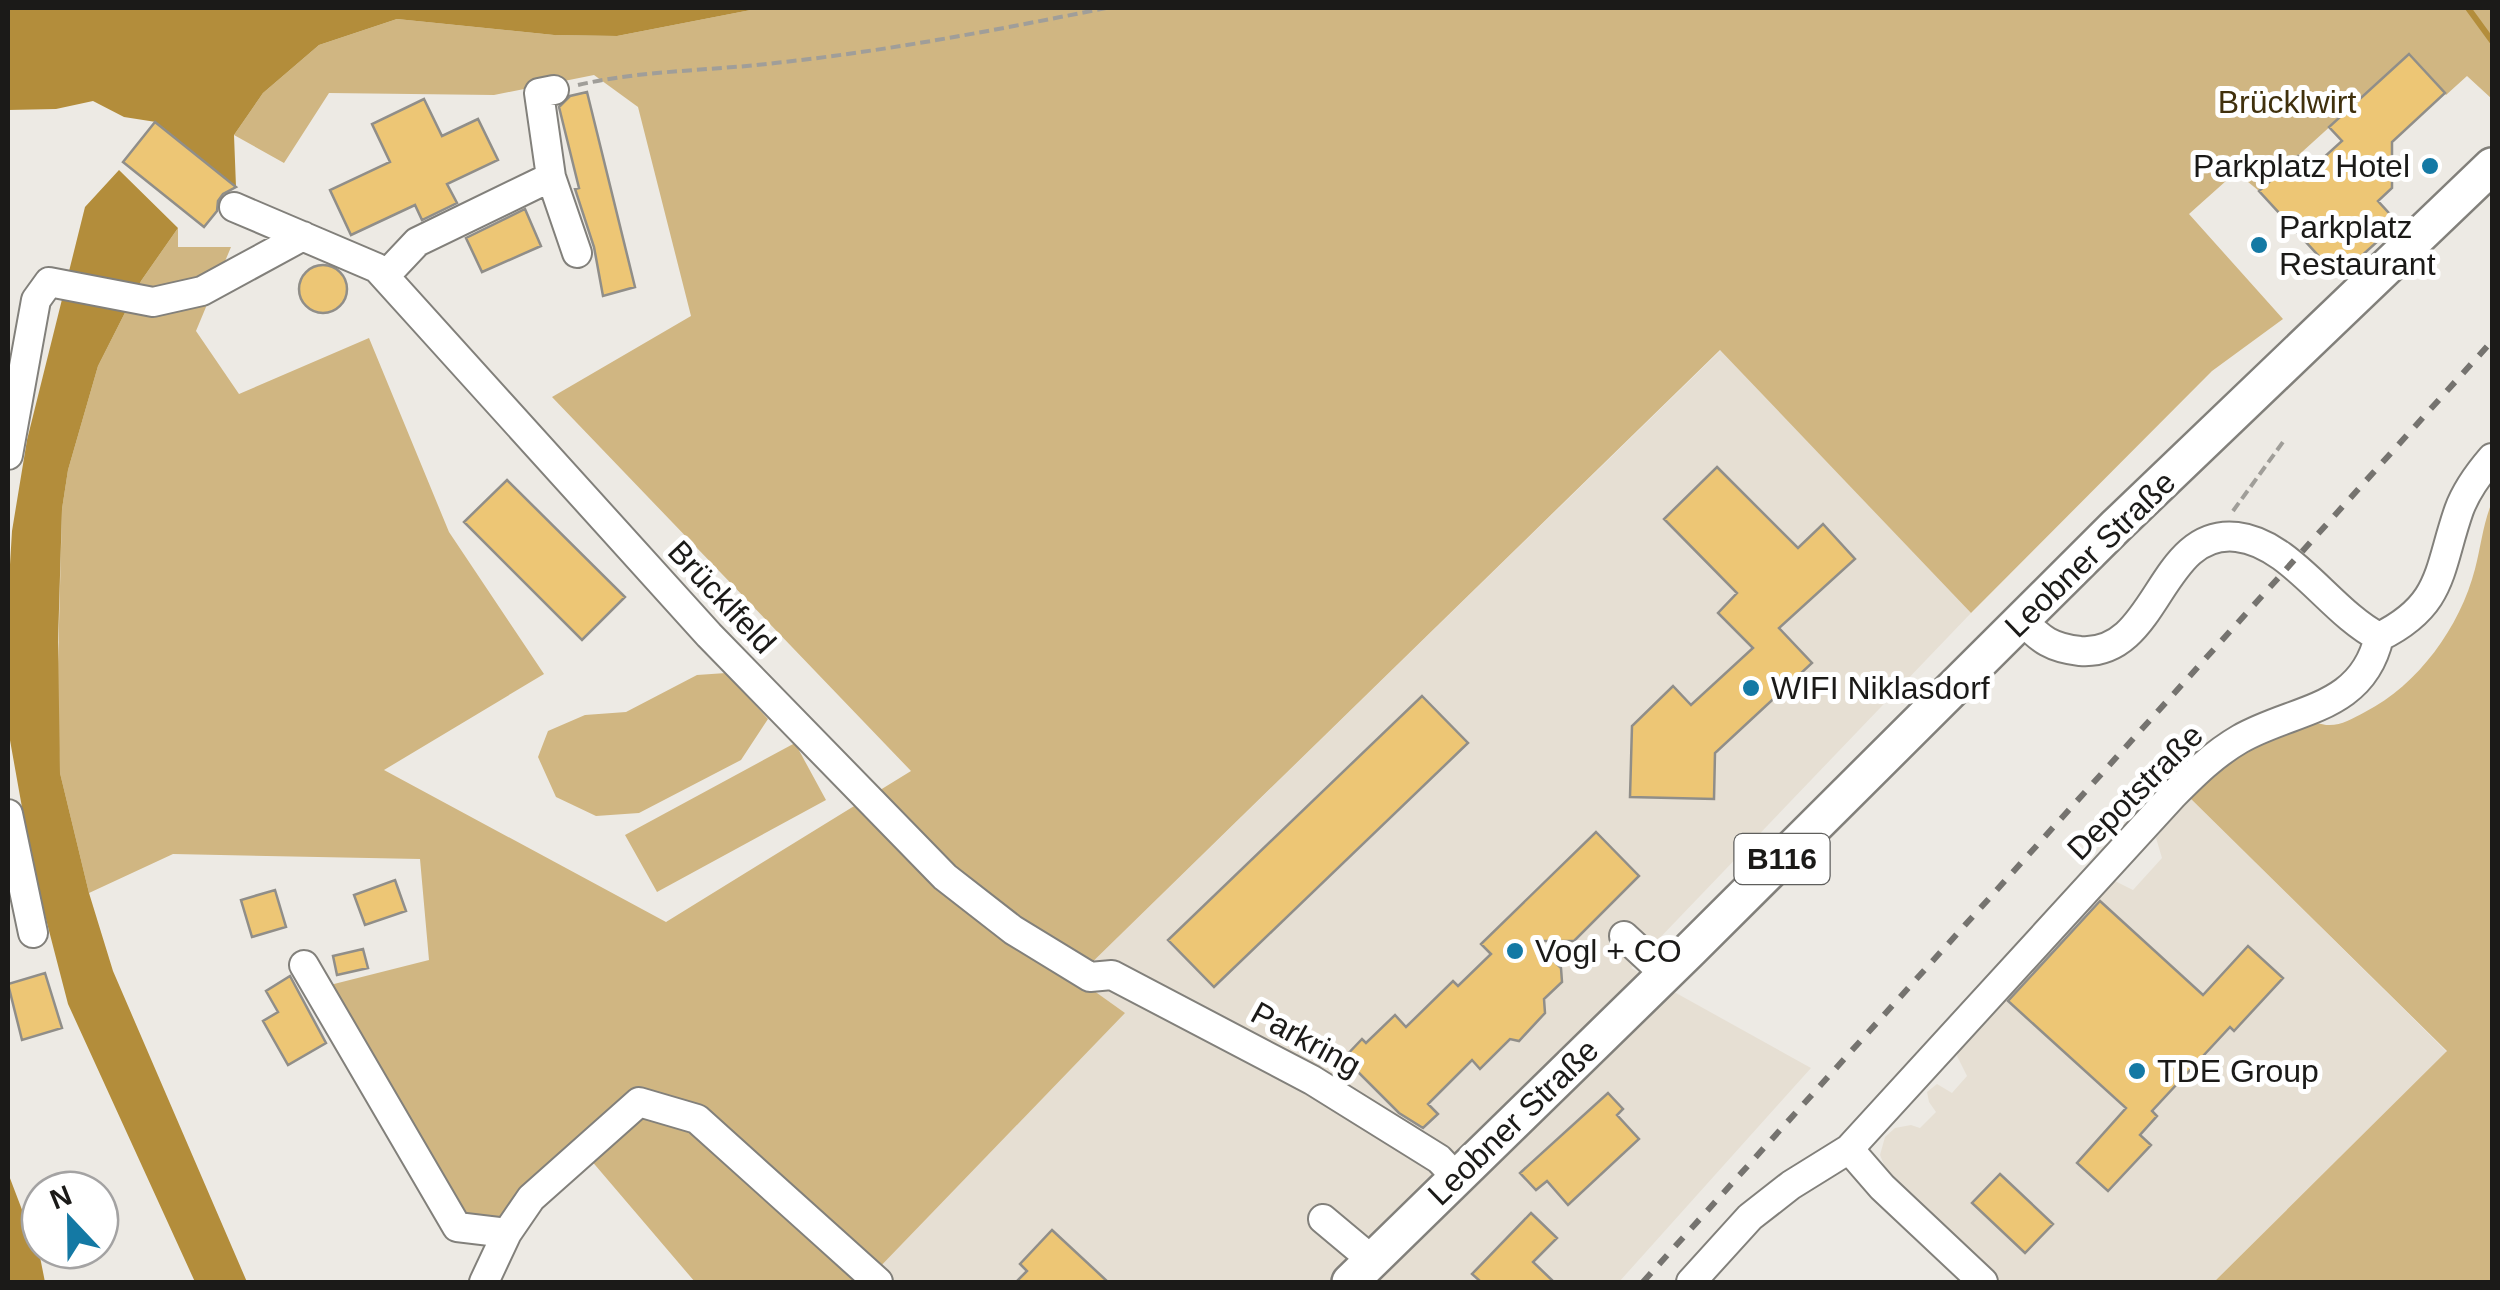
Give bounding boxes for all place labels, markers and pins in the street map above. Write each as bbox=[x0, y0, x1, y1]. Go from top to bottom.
place label: Parkplatz Hotel bbox=[2193, 148, 2410, 184]
marker: Parkplatz Hotel bbox=[2419, 155, 2441, 177]
place label: Parkplatz Restaurant bbox=[2279, 209, 2436, 282]
marker: Parkplatz Restaurant bbox=[2248, 234, 2270, 256]
place label: WIFI Niklasdorf bbox=[1771, 670, 1990, 706]
marker: WIFI Niklasdorf bbox=[1740, 677, 1762, 699]
place label: Vogl + CO bbox=[1535, 933, 1682, 969]
marker: Vogl + CO bbox=[1504, 940, 1526, 962]
place label: TDE Group bbox=[2157, 1053, 2319, 1089]
marker: TDE Group bbox=[2126, 1060, 2148, 1082]

